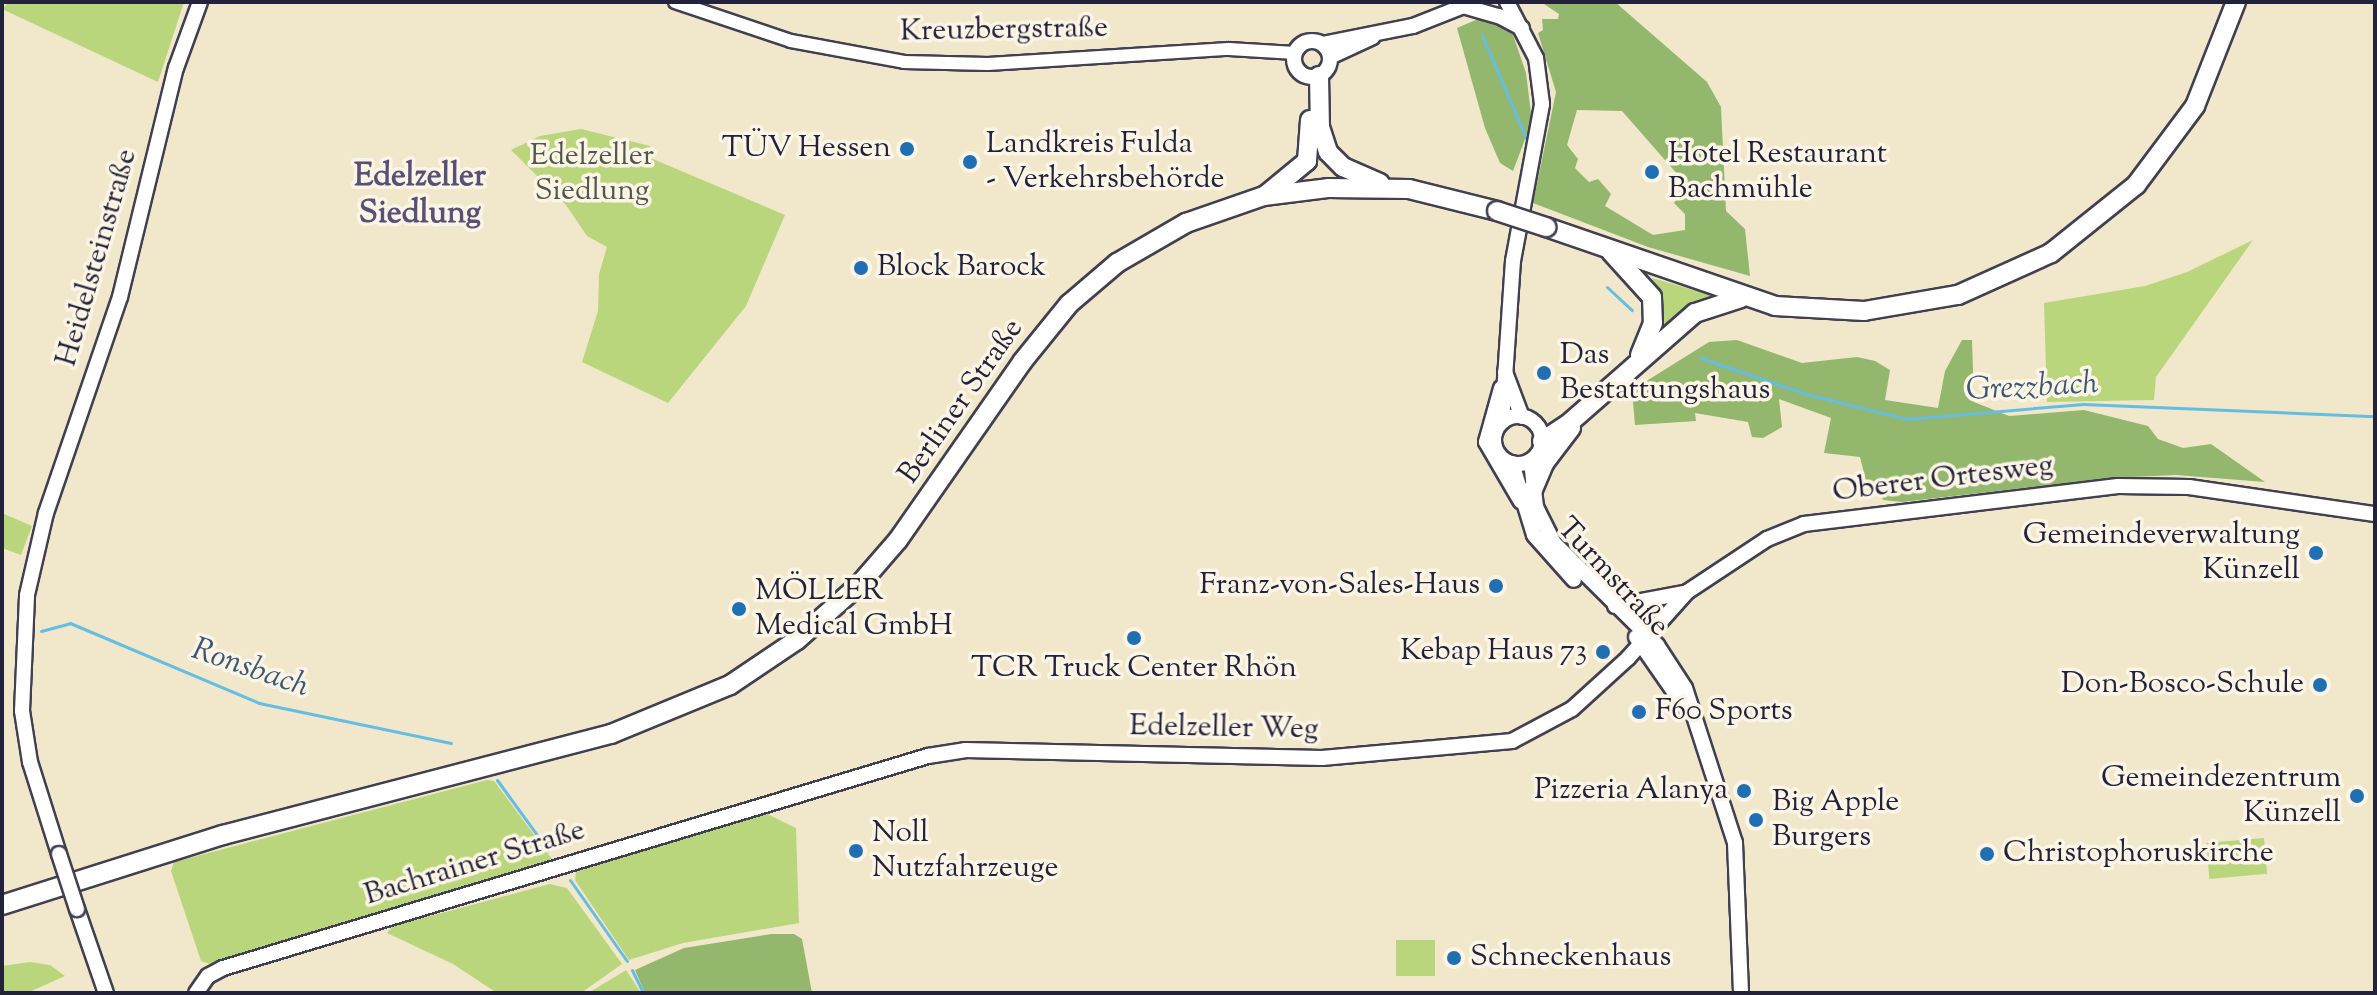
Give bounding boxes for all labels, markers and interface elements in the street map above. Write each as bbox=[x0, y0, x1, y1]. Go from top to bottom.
street label: Kreuzbergstraße bbox=[900, 11, 1108, 51]
place label: Landkreis Fulda - Verkehrsbehörde bbox=[986, 127, 1224, 198]
place label: TÜV Hessen bbox=[722, 131, 891, 167]
place label: Hotel Restaurant Bachmühle bbox=[1668, 137, 1887, 208]
park label: Edelzeller Siedlung bbox=[530, 139, 654, 210]
marker: TÜV Hessen bbox=[898, 140, 916, 158]
street label: Heidelsteinstraße bbox=[50, 145, 146, 371]
marker: Landkreis Fulda - Verkehrsbehörde bbox=[961, 153, 979, 171]
district label: Edelzeller Siedlung bbox=[354, 159, 486, 234]
marker: Hotel Restaurant Bachmühle bbox=[1643, 163, 1661, 181]
place label: Block Barock bbox=[877, 250, 1046, 286]
marker: Block Barock bbox=[852, 259, 870, 277]
street label: Berliner Straße bbox=[892, 313, 1032, 491]
place label: Das Bestattungshaus bbox=[1560, 338, 1770, 408]
marker: Das Bestattungshaus bbox=[1535, 364, 1553, 382]
water label: Grezzbach bbox=[1965, 365, 2099, 411]
street label: Oberer Ortesweg bbox=[1831, 449, 2055, 511]
street label: Turmstraße bbox=[1548, 511, 1676, 645]
place label: Gemeindeverwaltung Künzell bbox=[2023, 518, 2300, 588]
marker: Gemeindeverwaltung Künzell bbox=[2307, 544, 2325, 562]
place label: Franz-von-Sales-Haus bbox=[1200, 568, 1480, 604]
place label: MÖLLER Medical GmbH bbox=[755, 574, 953, 644]
marker: Franz-von-Sales-Haus bbox=[1487, 577, 1505, 595]
marker: MÖLLER Medical GmbH bbox=[730, 600, 748, 618]
marker: TCR Truck Center Rhön bbox=[1125, 629, 1143, 647]
water label: Ronsbach bbox=[186, 631, 314, 707]
place label: Kebap Haus 73 bbox=[1400, 634, 1587, 670]
marker: Kebap Haus 73 bbox=[1594, 643, 1612, 661]
place label: TCR Truck Center Rhön bbox=[971, 651, 1297, 687]
place label: Don-Bosco-Schule bbox=[2061, 667, 2304, 703]
marker: Don-Bosco-Schule bbox=[2311, 676, 2329, 694]
place label: F60 Sports bbox=[1655, 694, 1793, 730]
marker: F60 Sports bbox=[1630, 703, 1648, 721]
street label: Edelzeller Weg bbox=[1129, 709, 1319, 749]
place label: Gemeindezentrum Künzell bbox=[2101, 761, 2341, 832]
place label: Pizzeria Alanya bbox=[1534, 773, 1728, 809]
marker: Pizzeria Alanya bbox=[1735, 782, 1753, 800]
place label: Big Apple Burgers bbox=[1772, 785, 1899, 856]
marker: Gemeindezentrum Künzell bbox=[2348, 787, 2366, 805]
marker: Big Apple Burgers bbox=[1747, 811, 1765, 829]
street label: Bachrainer Straße bbox=[360, 813, 590, 915]
place label: Noll Nutzfahrzeuge bbox=[872, 816, 1058, 886]
place label: Christophoruskirche bbox=[2003, 836, 2274, 872]
marker: Noll Nutzfahrzeuge bbox=[847, 842, 865, 860]
marker: Christophoruskirche bbox=[1978, 845, 1996, 863]
place label: Schneckenhaus bbox=[1470, 940, 1671, 976]
marker: Schneckenhaus bbox=[1445, 949, 1463, 967]

